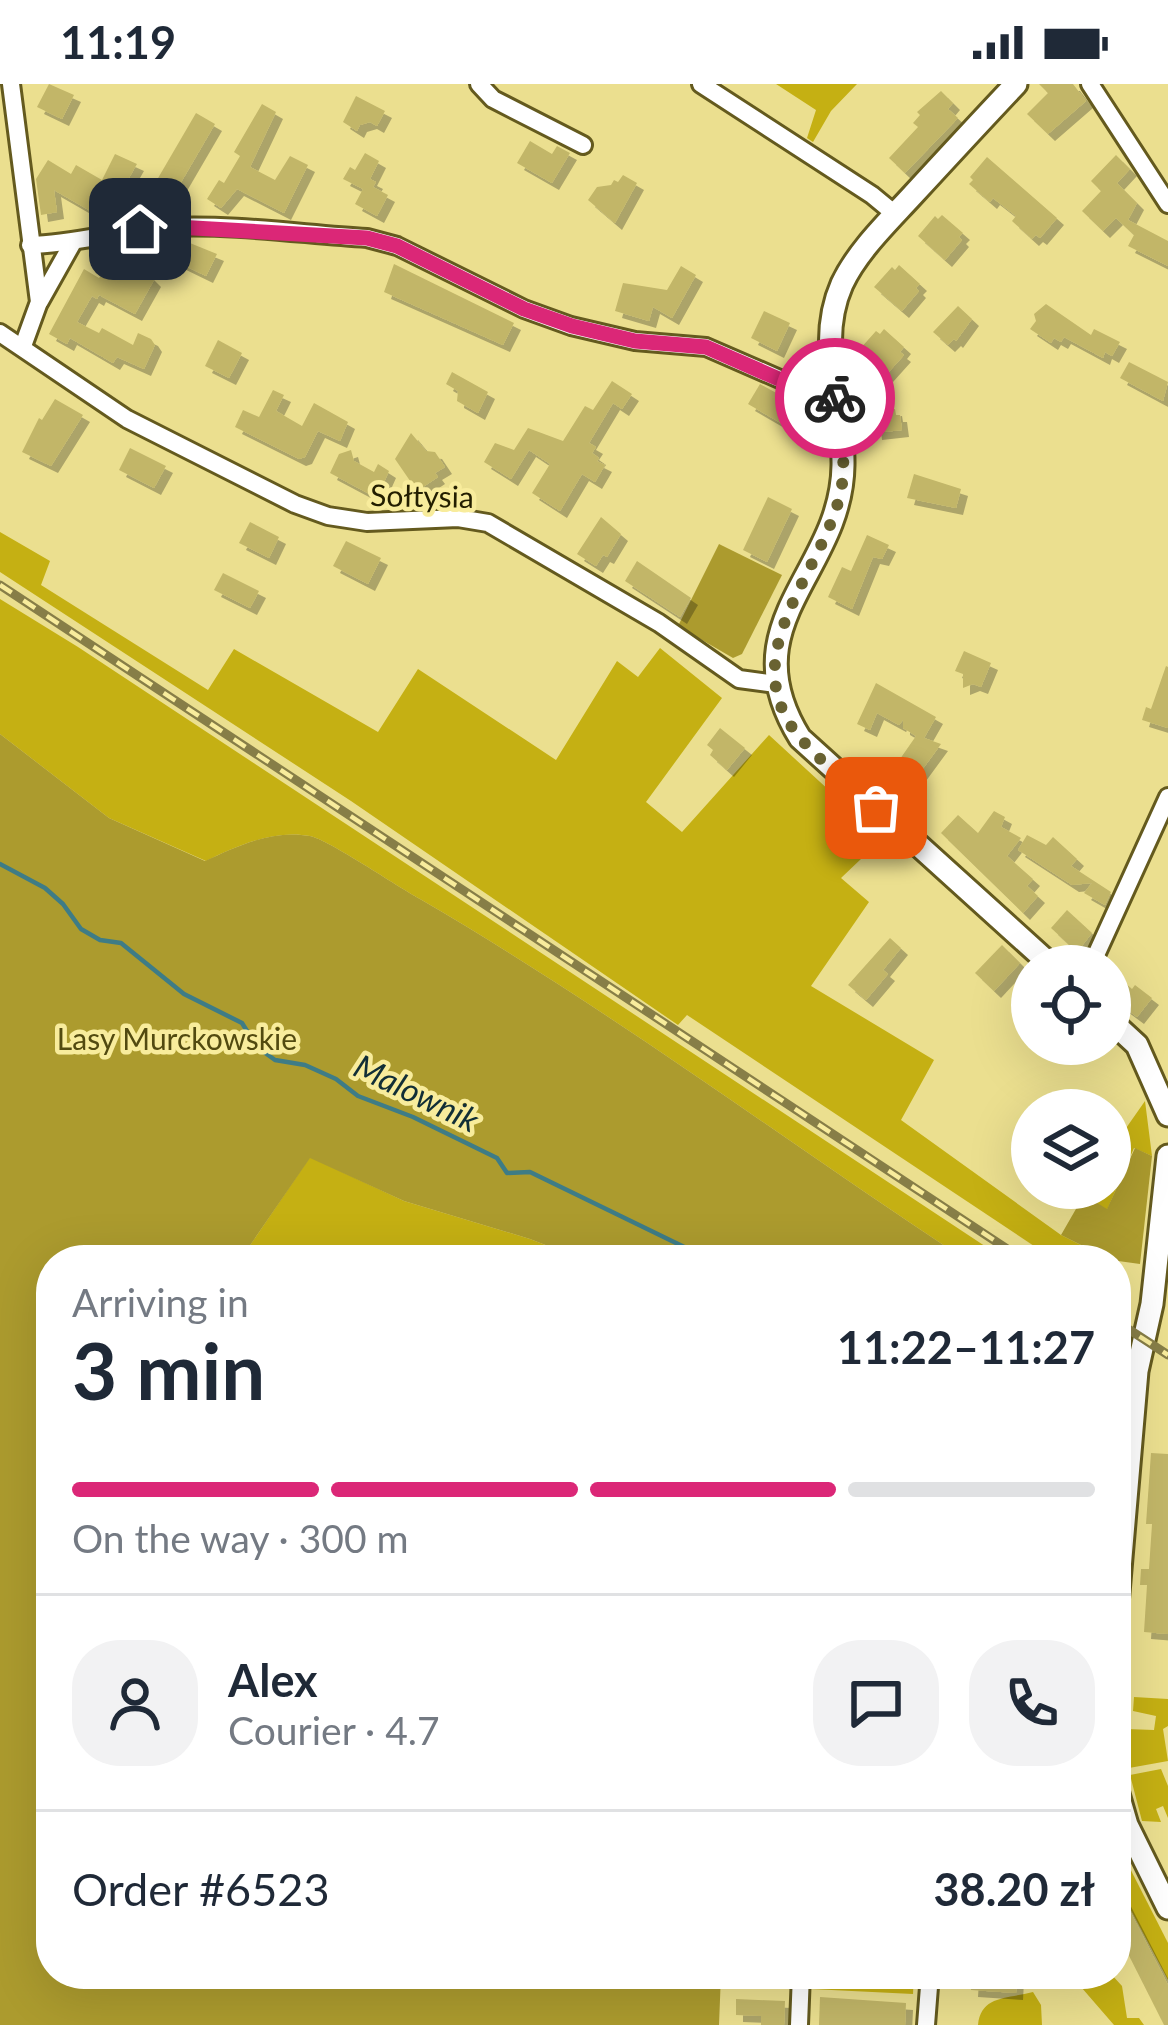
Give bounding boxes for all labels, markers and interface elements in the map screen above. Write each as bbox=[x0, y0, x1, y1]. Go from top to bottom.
text: 11:19 bbox=[60, 15, 176, 69]
pin bbox=[89, 178, 191, 280]
icon: home bbox=[107, 196, 173, 262]
courier bbox=[775, 338, 895, 458]
icon: bike bbox=[802, 365, 868, 431]
street label: Sołtysia bbox=[370, 476, 474, 514]
pin bbox=[825, 757, 927, 859]
icon: bag bbox=[843, 775, 909, 841]
map controls bbox=[1011, 945, 1131, 1209]
button: locate bbox=[1011, 945, 1131, 1065]
park label: Lasy Murckowskie bbox=[57, 1020, 297, 1056]
water label: Malownik bbox=[348, 1045, 486, 1139]
button: layers bbox=[1011, 1089, 1131, 1209]
text: Arriving in bbox=[72, 1279, 249, 1325]
text: 11:22–11:27 bbox=[837, 1320, 1095, 1374]
text: 3 min bbox=[72, 1323, 265, 1417]
text: On the way · 300 m bbox=[72, 1515, 409, 1561]
button: person bbox=[72, 1640, 198, 1766]
button: chat bbox=[813, 1640, 939, 1766]
button: phone bbox=[969, 1640, 1095, 1766]
text: Alex bbox=[228, 1653, 318, 1707]
text: Courier · 4.7 bbox=[228, 1707, 440, 1753]
text: Order #6523 bbox=[72, 1862, 330, 1916]
text: 38.20 zł bbox=[933, 1862, 1095, 1916]

